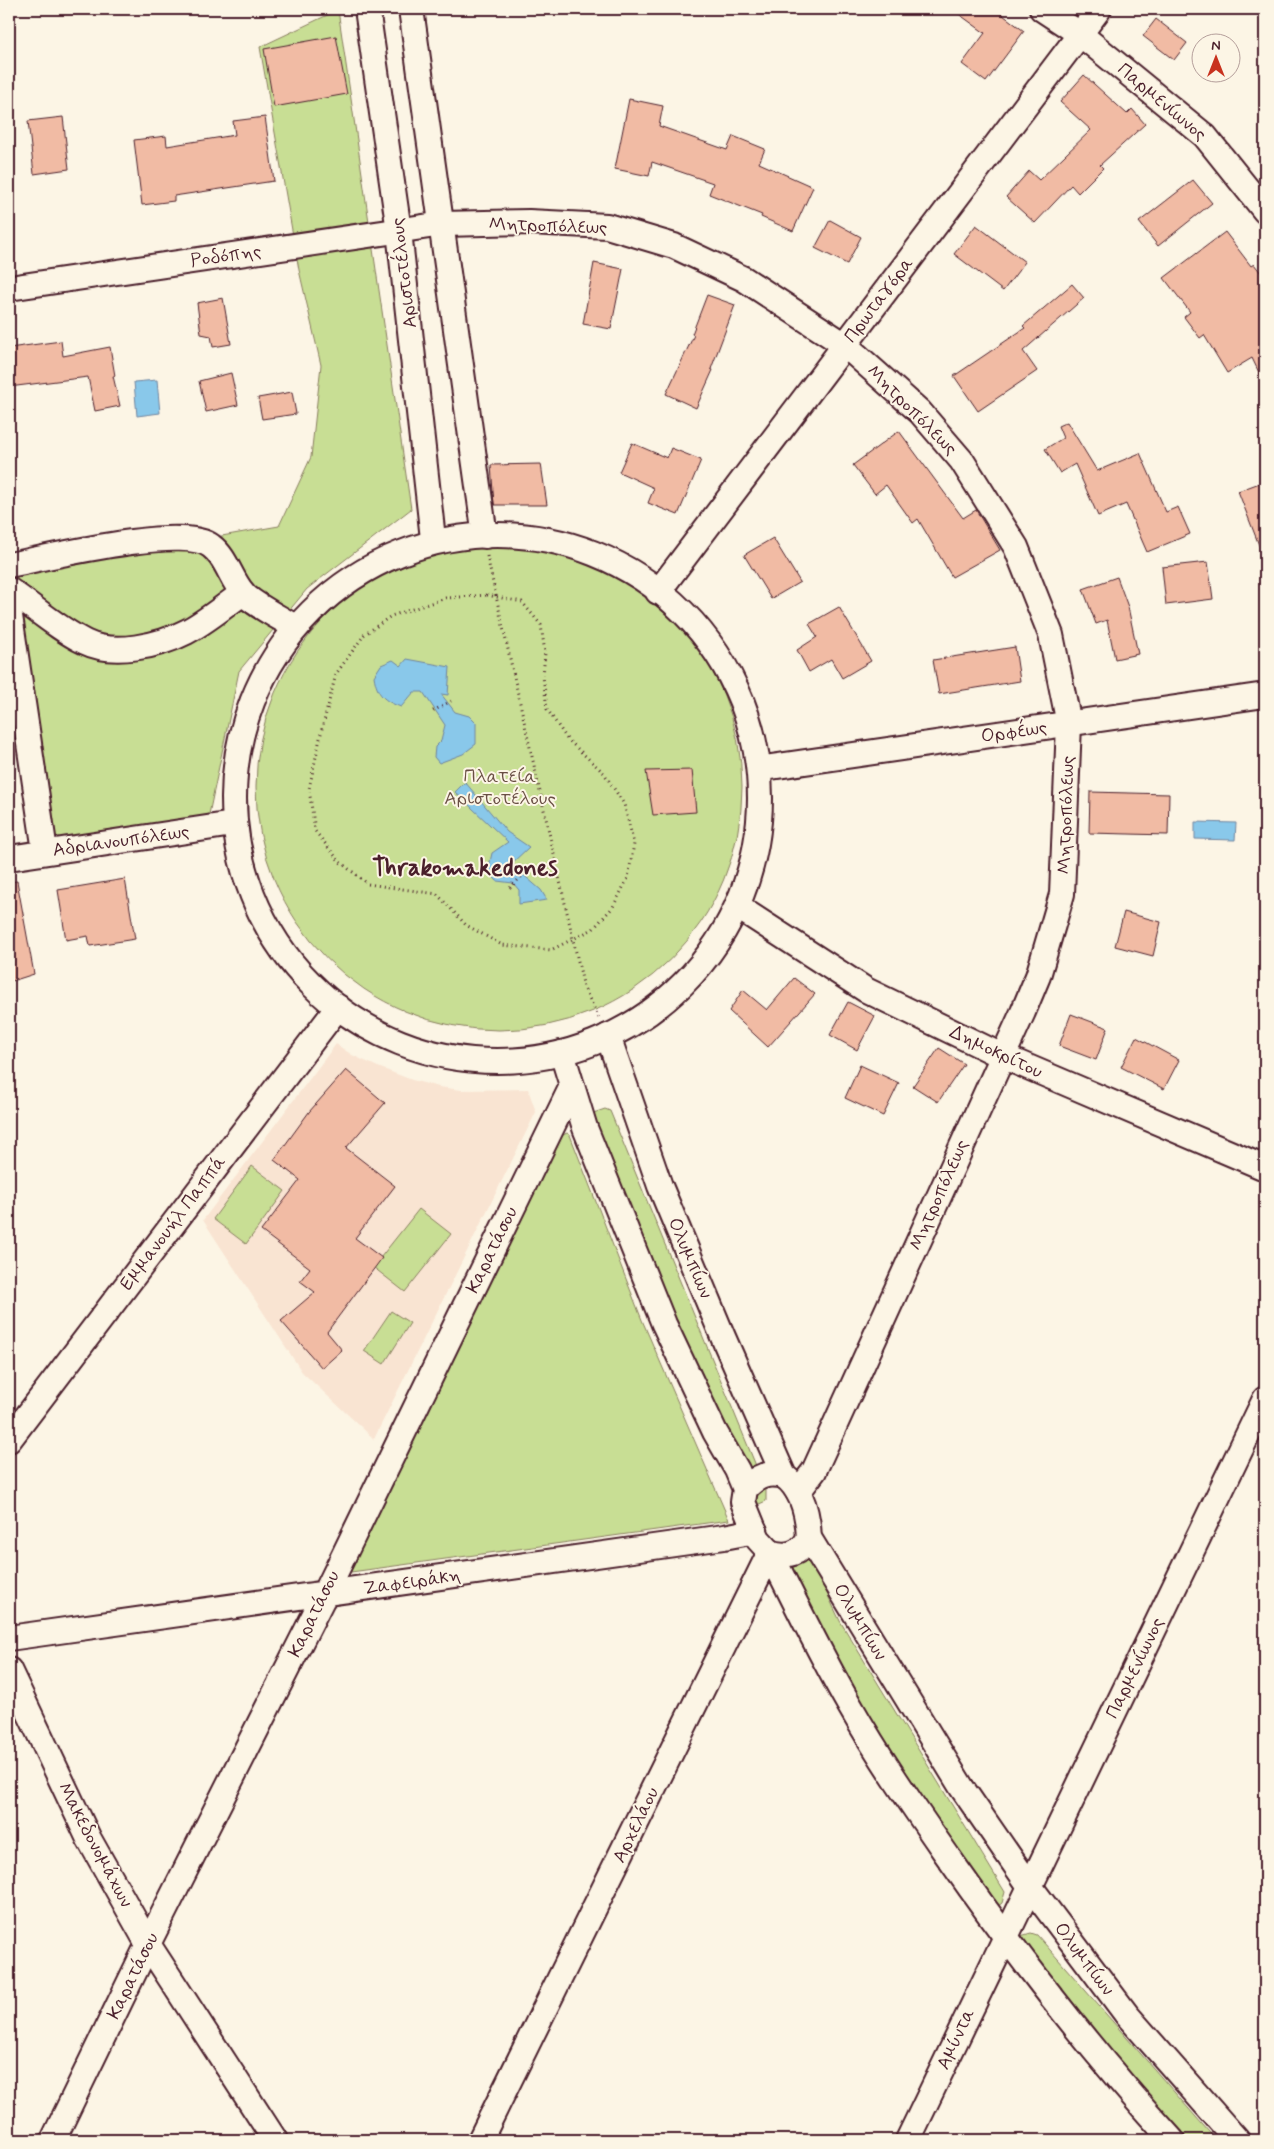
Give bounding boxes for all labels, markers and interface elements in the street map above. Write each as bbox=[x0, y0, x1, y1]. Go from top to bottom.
north arrow bbox=[1192, 32, 1242, 82]
text: N bbox=[1211, 37, 1221, 55]
street label: Παρμενίωνος bbox=[1112, 57, 1212, 147]
street label: Μητροπόλεως bbox=[488, 211, 608, 241]
street label: Αριστοτέλους bbox=[385, 216, 423, 330]
street label: Ροδόπης bbox=[189, 239, 263, 273]
street label: Πρωταγόρα bbox=[838, 252, 920, 348]
street label: Μητροπόλεως bbox=[861, 359, 963, 461]
street label: Ορφέως bbox=[979, 715, 1049, 749]
street label: Μητροπόλεως bbox=[1051, 755, 1081, 875]
park label: Πλατεία Αριστοτέλους bbox=[444, 764, 556, 811]
street label: Αδριανουπόλεως bbox=[51, 819, 191, 863]
district label: Thrakomakedones bbox=[372, 853, 558, 884]
street label: Δημοκρίτου bbox=[945, 1020, 1047, 1084]
street label: Μητροπόλεως bbox=[903, 1136, 975, 1254]
street label: Εμμανουήλ Παππά bbox=[114, 1151, 232, 1295]
street label: Καρατάσου bbox=[460, 1202, 524, 1298]
street label: Ολυμπίων bbox=[662, 1214, 718, 1302]
street label: Ζαφειράκη bbox=[362, 1563, 462, 1601]
street label: Καρατάσου bbox=[282, 1566, 346, 1662]
street label: Ολυμπίων bbox=[827, 1579, 893, 1665]
street label: Παρμενίωνος bbox=[1100, 1613, 1170, 1723]
street label: Μακεδονομάχων bbox=[51, 1778, 139, 1912]
street label: Αρχελάου bbox=[607, 1783, 665, 1867]
street label: Ολυμπίων bbox=[1048, 1917, 1120, 2001]
street label: Καρατάσου bbox=[101, 1928, 165, 2024]
street label: Αμύντα bbox=[931, 2004, 981, 2074]

